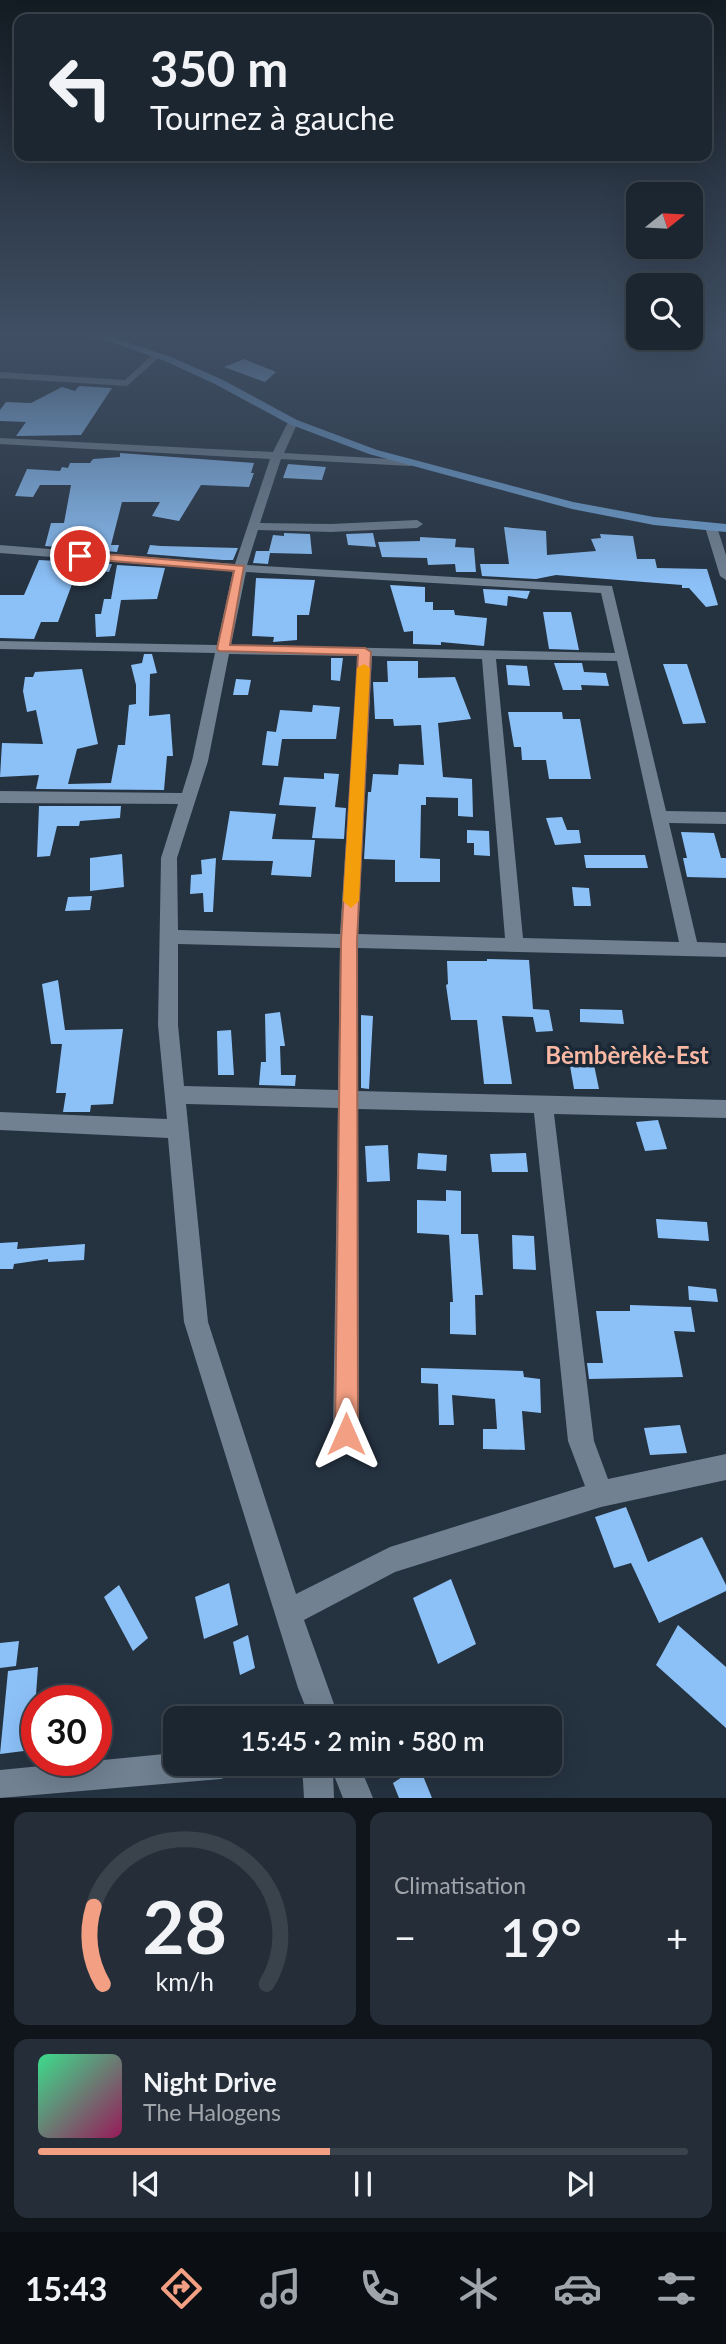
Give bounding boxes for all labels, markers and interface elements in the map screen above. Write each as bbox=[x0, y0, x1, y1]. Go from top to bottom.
text: 350 m bbox=[150, 39, 288, 97]
icon: left bbox=[35, 42, 126, 133]
text: Tournez à gauche bbox=[150, 98, 395, 137]
north arrow bbox=[626, 182, 704, 259]
map controls bbox=[626, 182, 703, 350]
button: search bbox=[626, 273, 703, 350]
pin bbox=[50, 526, 110, 586]
icon: arrive bbox=[61, 537, 99, 575]
district label: Bèmbèrèkè-Est bbox=[545, 1040, 709, 1069]
position arrow bbox=[309, 1397, 383, 1471]
speed limit sign: 30 bbox=[21, 1685, 112, 1776]
text: 15:45 · 2 min · 580 m bbox=[240, 1725, 485, 1757]
text: Climatisation bbox=[394, 1871, 526, 1899]
text: 28 bbox=[143, 1883, 227, 1971]
text: 19° bbox=[500, 1906, 582, 1968]
text: − bbox=[394, 1914, 416, 1960]
text: + bbox=[666, 1914, 688, 1960]
text: km/h bbox=[156, 1966, 214, 1996]
text: Night Drive bbox=[143, 2066, 277, 2098]
text: The Halogens bbox=[143, 2098, 281, 2126]
icon: previous bbox=[127, 2165, 165, 2203]
icon: pause bbox=[344, 2165, 382, 2203]
icon: next bbox=[561, 2165, 599, 2203]
icon: directions bbox=[157, 2264, 206, 2313]
icon: music bbox=[256, 2264, 305, 2313]
icon: phone bbox=[355, 2264, 404, 2313]
icon: climate bbox=[454, 2264, 503, 2313]
icon: car bbox=[553, 2264, 602, 2313]
icon: filters bbox=[652, 2264, 701, 2313]
text: 15:43 bbox=[25, 2269, 107, 2308]

